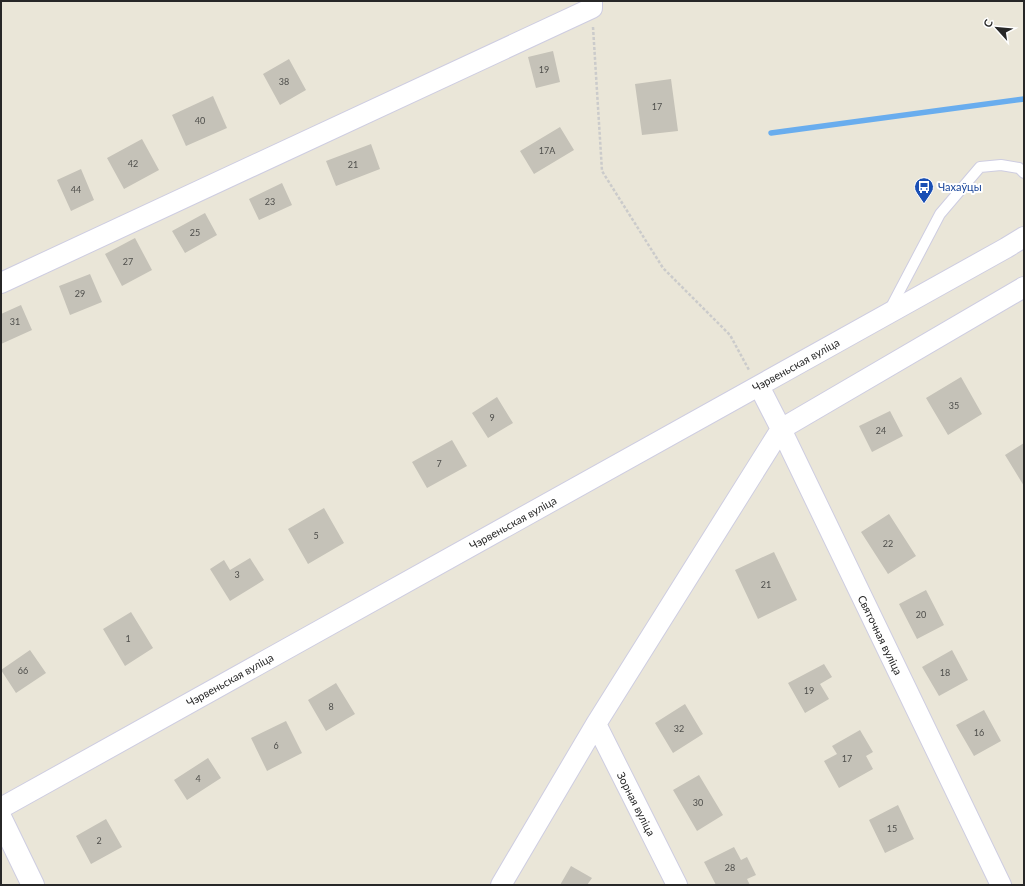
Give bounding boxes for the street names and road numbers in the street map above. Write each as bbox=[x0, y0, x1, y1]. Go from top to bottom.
street label: Чэрвеньская вуліца bbox=[750, 335, 842, 394]
street label: Чэрвеньская вуліца bbox=[467, 493, 559, 552]
street label: Святочная вуліца bbox=[856, 593, 905, 677]
street label: Чэрвеньская вуліца bbox=[184, 650, 276, 709]
street label: Зорная вуліца bbox=[615, 770, 658, 838]

